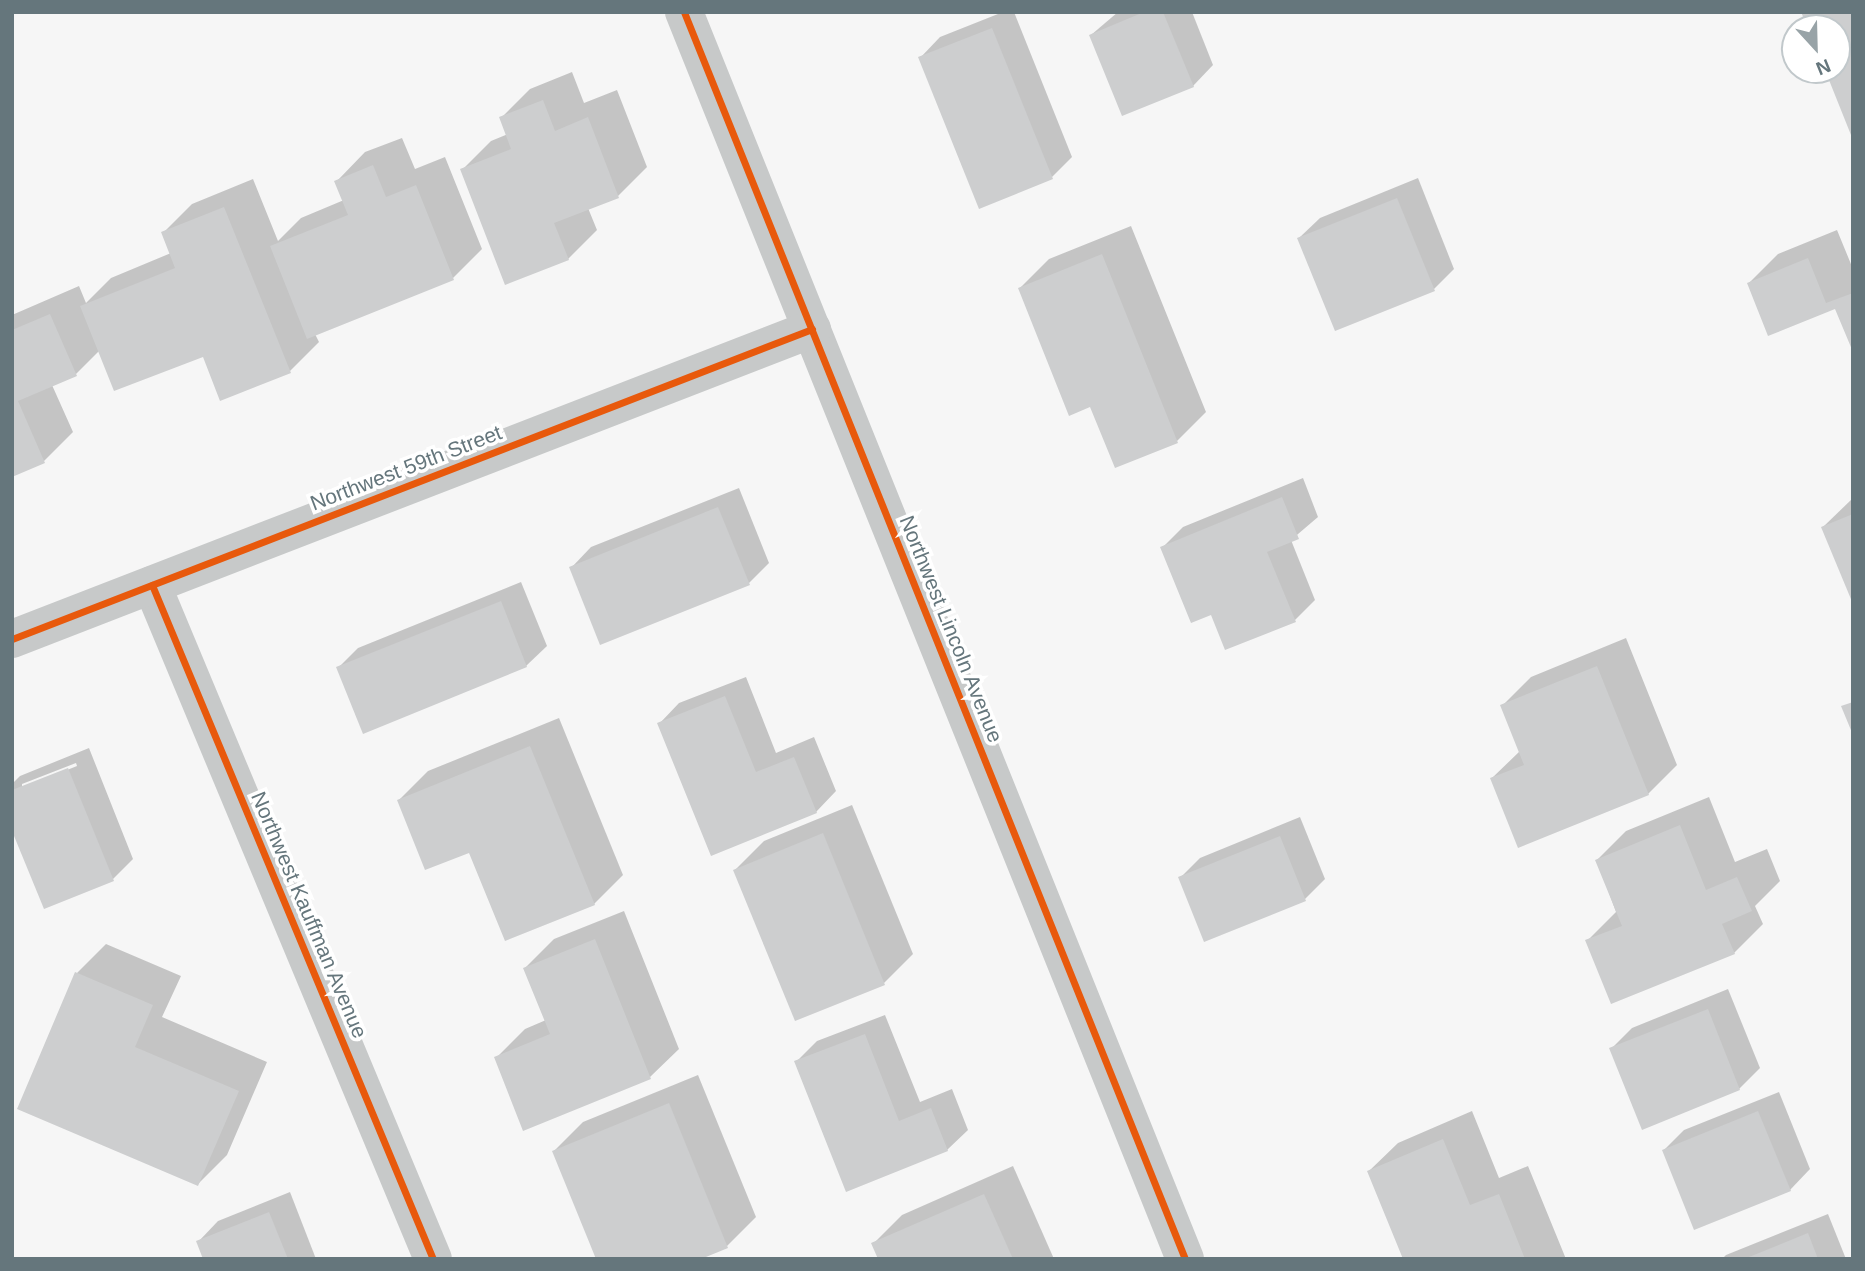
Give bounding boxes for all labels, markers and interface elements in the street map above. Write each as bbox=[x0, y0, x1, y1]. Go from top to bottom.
north arrow bbox=[1781, 14, 1851, 84]
text: N bbox=[1813, 55, 1834, 79]
street label: Northwest 59th Street bbox=[307, 420, 505, 516]
street label: Northwest Lincoln Avenue bbox=[894, 511, 1008, 747]
street label: Northwest Kauffman Avenue bbox=[245, 787, 373, 1043]

